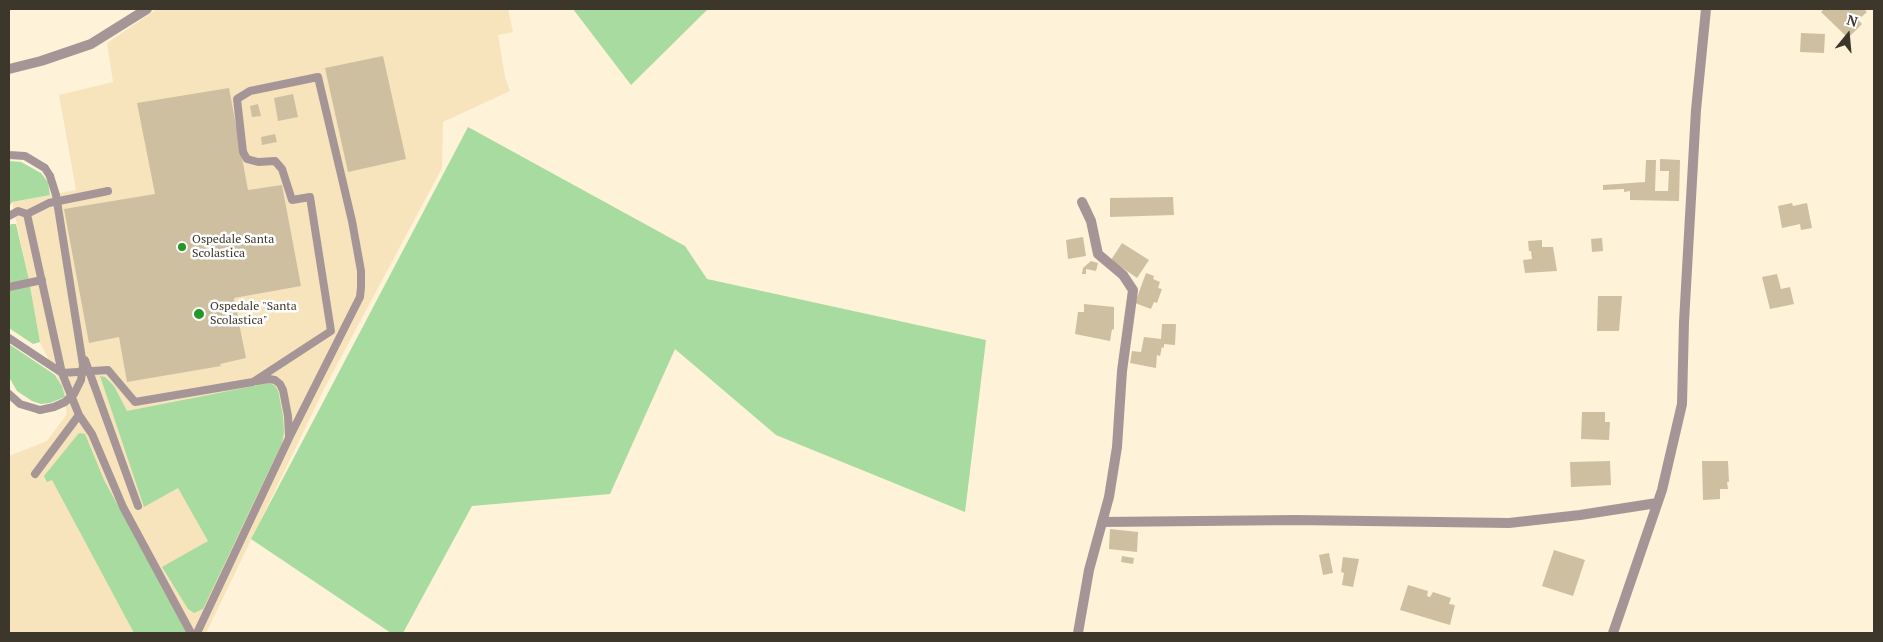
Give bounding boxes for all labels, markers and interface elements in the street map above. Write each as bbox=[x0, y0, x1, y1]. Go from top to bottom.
north arrow bbox=[1823, 10, 1873, 60]
text: N bbox=[1845, 10, 1860, 31]
place label: Ospedale Santa Scolastica bbox=[192, 233, 274, 261]
marker: Ospedale Santa Scolastica bbox=[176, 241, 188, 253]
place label: Ospedale "Santa Scolastica" bbox=[210, 300, 297, 328]
marker: Ospedale "Santa Scolastica" bbox=[192, 307, 206, 321]

